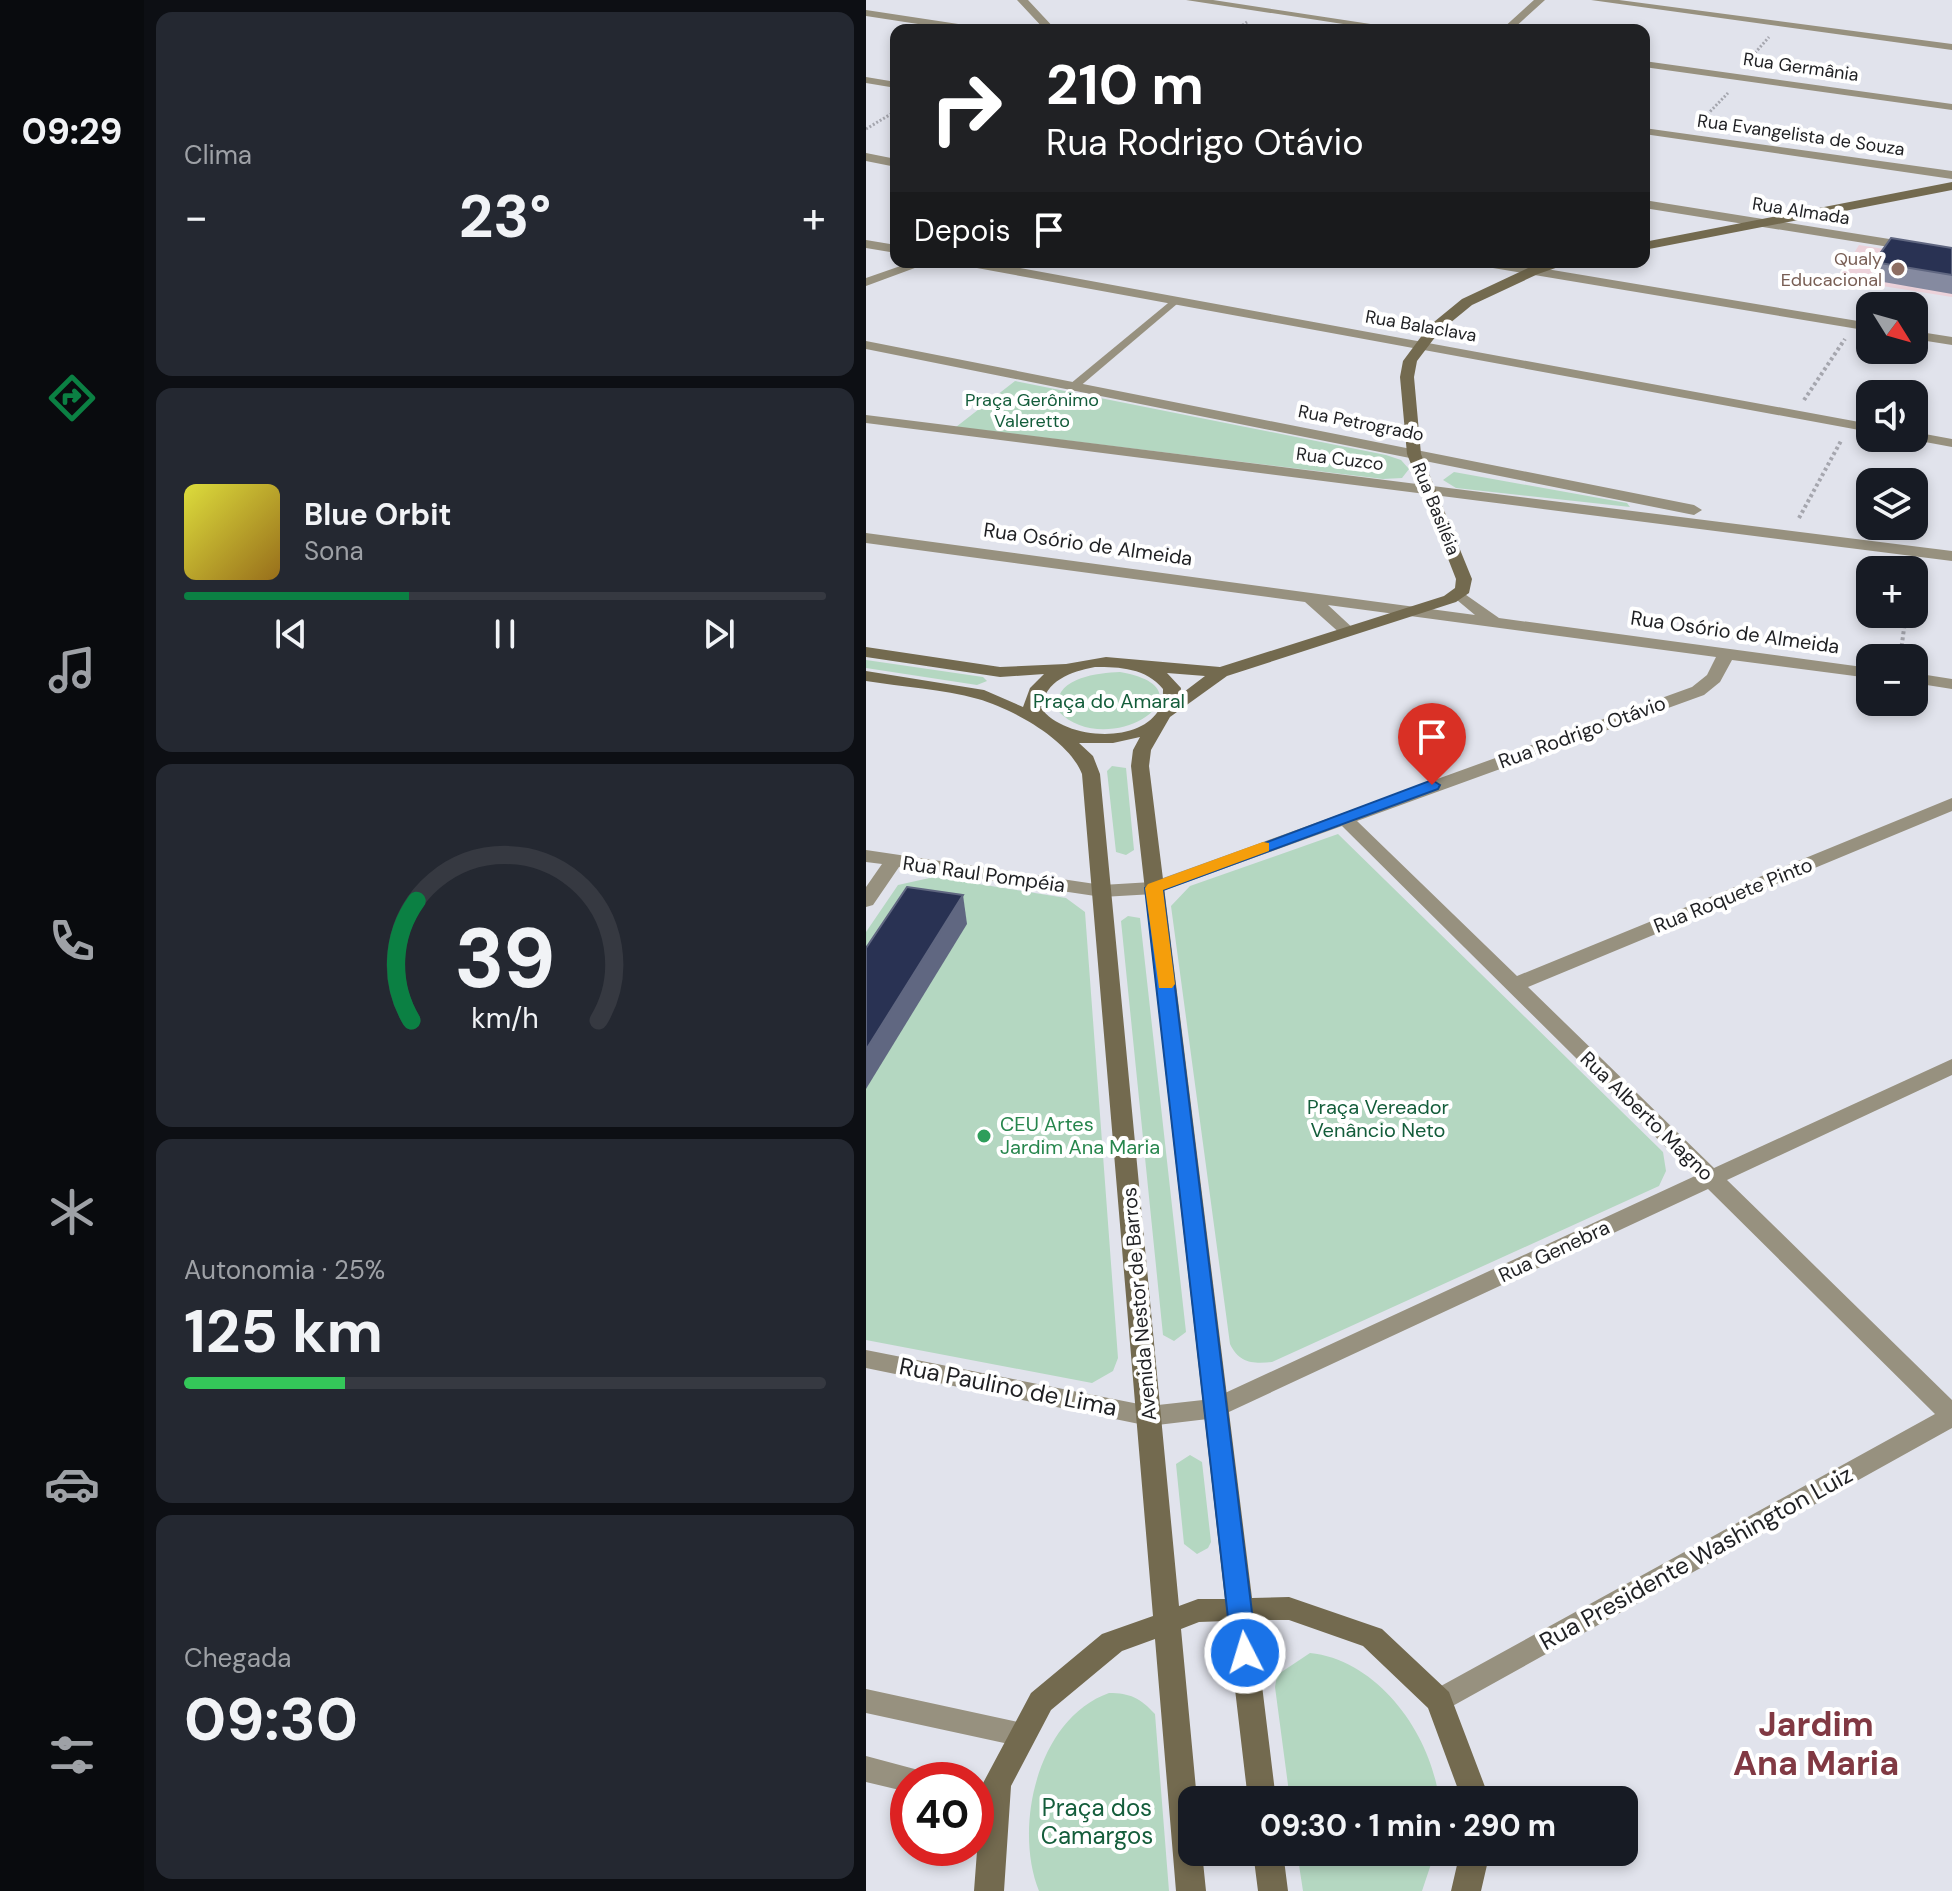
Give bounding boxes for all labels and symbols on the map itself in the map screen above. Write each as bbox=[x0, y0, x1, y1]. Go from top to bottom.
street label: Rua Germânia bbox=[1742, 47, 1860, 87]
street label: Rua Evangelista de Souza bbox=[1696, 109, 1906, 161]
street label: Rua Almada bbox=[1750, 191, 1852, 231]
place label: Qualy Educacional bbox=[1781, 247, 1882, 292]
marker: Qualy Educacional bbox=[1889, 260, 1907, 278]
north arrow bbox=[1856, 292, 1928, 364]
street label: Rua Balaclava bbox=[1363, 304, 1479, 348]
park label: Praça Gerônimo Valeretto bbox=[965, 388, 1099, 433]
street label: Rua Petrogrado bbox=[1296, 399, 1426, 447]
street label: Rua Cuzco bbox=[1295, 442, 1385, 476]
street label: Rua Basiléia bbox=[1407, 459, 1465, 559]
street label: Rua Osório de Almeida bbox=[982, 516, 1194, 572]
street label: Rua Osório de Almeida bbox=[1629, 604, 1841, 660]
park label: Praça do Amaral bbox=[1033, 688, 1185, 714]
street label: Rua Rodrigo Otávio bbox=[1495, 690, 1669, 774]
pin bbox=[1398, 703, 1466, 785]
street label: Rua Raul Pompéia bbox=[901, 850, 1067, 898]
street label: Rua Roquete Pinto bbox=[1650, 851, 1816, 939]
street label: Rua Alberto Magno bbox=[1575, 1046, 1719, 1186]
park label: Praça Vereador Venâncio Neto bbox=[1307, 1094, 1449, 1143]
place label: CEU Artes Jardim Ana Maria bbox=[1000, 1111, 1160, 1160]
marker: CEU Artes Jardim Ana Maria bbox=[975, 1127, 993, 1145]
street label: Avenida Nestor de Barros bbox=[1116, 1186, 1162, 1422]
street label: Rua Genebra bbox=[1494, 1214, 1614, 1288]
street label: Rua Paulino de Lima bbox=[897, 1350, 1120, 1423]
street label: Rua Presidente Washington Luiz bbox=[1534, 1458, 1858, 1657]
position arrow bbox=[1203, 1611, 1287, 1695]
district label: Jardim Ana Maria bbox=[1733, 1702, 1899, 1786]
speed limit sign: 40 bbox=[890, 1762, 994, 1866]
park label: Praça dos Camargos bbox=[1041, 1792, 1153, 1851]

